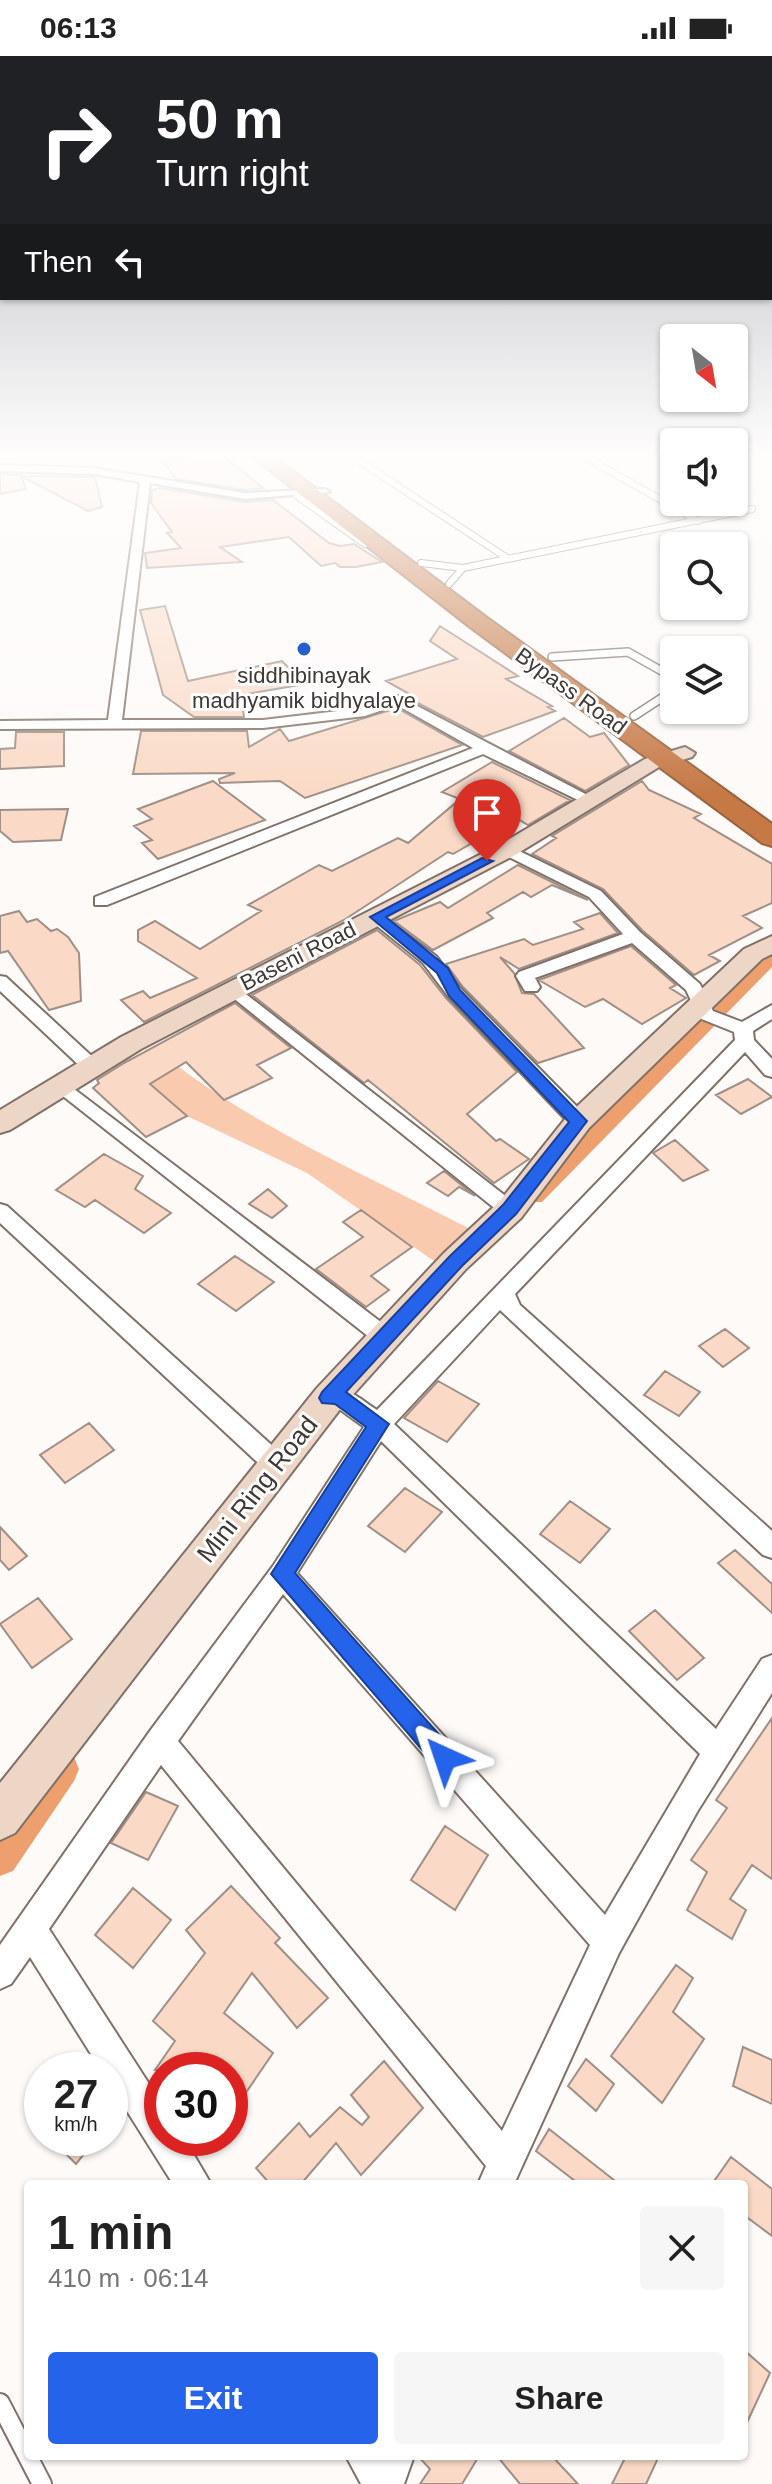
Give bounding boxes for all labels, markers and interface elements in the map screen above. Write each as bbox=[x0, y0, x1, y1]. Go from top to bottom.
text: 06:13 bbox=[40, 11, 117, 44]
text: 50 m bbox=[156, 87, 284, 150]
icon: right bbox=[24, 88, 128, 192]
text: Turn right bbox=[156, 153, 309, 194]
icon: left bbox=[108, 240, 152, 284]
text: Then bbox=[24, 245, 92, 278]
north arrow bbox=[660, 324, 748, 412]
map controls bbox=[660, 324, 748, 724]
button: sound bbox=[660, 428, 748, 516]
button: search bbox=[660, 532, 748, 620]
button: layers bbox=[660, 636, 748, 724]
marker: siddhibinayak madhyamik bidhyalaye bbox=[295, 640, 313, 658]
street label: Bypass Road bbox=[511, 642, 631, 740]
place label: siddhibinayak madhyamik bidhyalaye bbox=[192, 663, 416, 713]
pin bbox=[453, 779, 521, 861]
icon: arrive bbox=[465, 791, 509, 835]
street label: Baseni Road bbox=[236, 916, 360, 996]
street label: Mini Ring Road bbox=[190, 1410, 324, 1568]
position arrow bbox=[403, 1716, 487, 1800]
speed limit sign: 30 bbox=[144, 2052, 248, 2156]
text: 27 bbox=[54, 2072, 98, 2116]
text: km/h bbox=[54, 2113, 98, 2135]
text: 1 min bbox=[48, 2206, 173, 2259]
button: close bbox=[640, 2206, 724, 2290]
text: 410 m · 06:14 bbox=[48, 2263, 208, 2293]
button: Exit bbox=[48, 2352, 378, 2444]
button: Share bbox=[394, 2352, 724, 2444]

